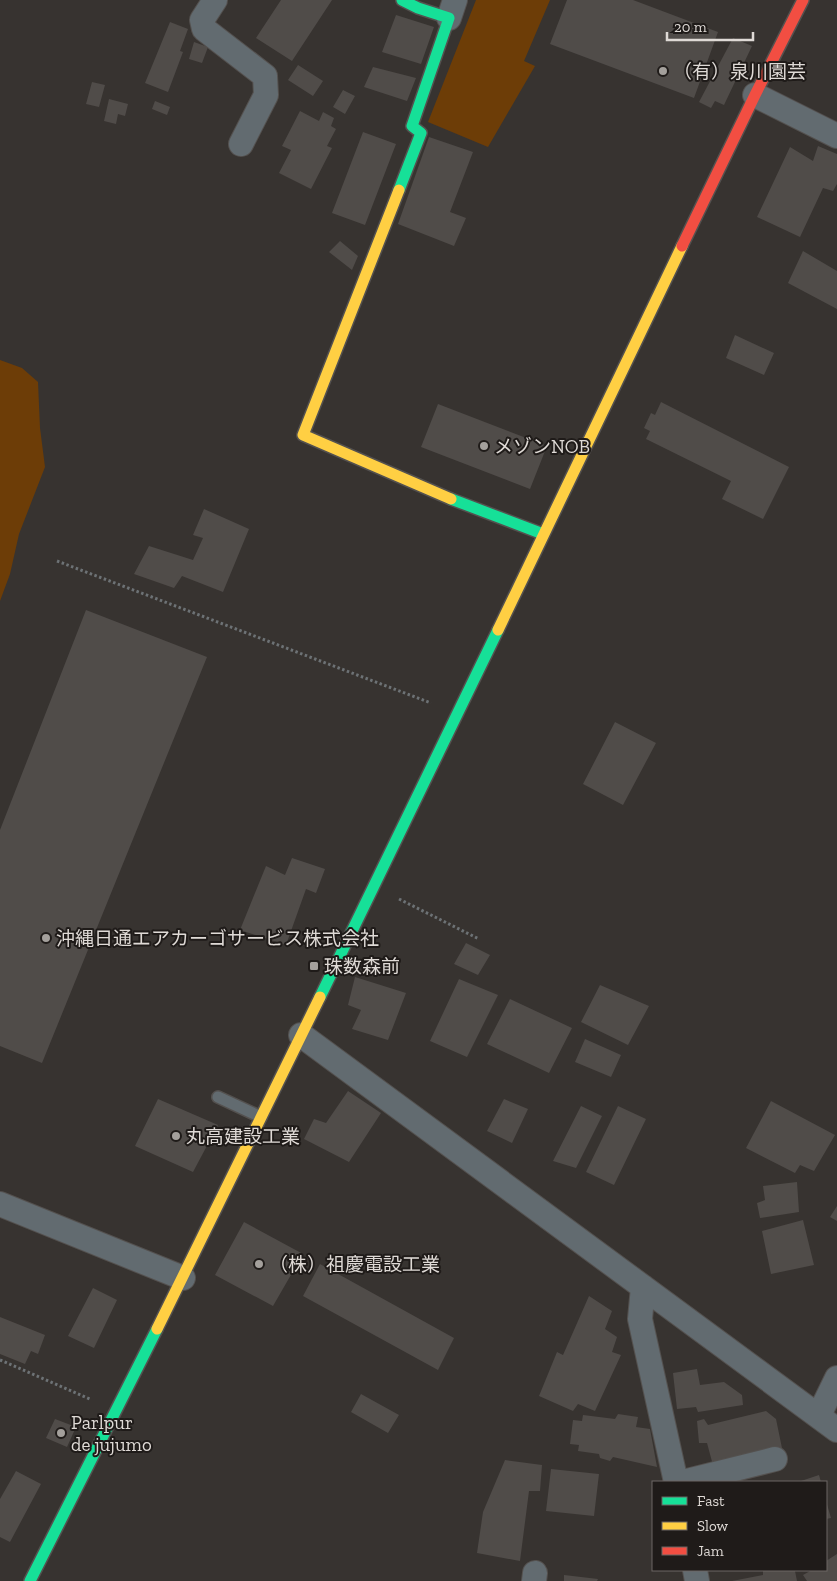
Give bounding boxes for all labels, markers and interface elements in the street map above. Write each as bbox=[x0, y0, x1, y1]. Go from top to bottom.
scale bar bbox=[667, 10, 753, 42]
text: 20 m bbox=[674, 18, 707, 36]
place label: （有）泉川園芸 bbox=[673, 60, 806, 83]
marker: （有）泉川園芸 bbox=[657, 65, 669, 77]
place label: メゾンNOB bbox=[494, 435, 590, 458]
marker: メゾンNOB bbox=[478, 440, 490, 452]
place label: 沖縄日通エアカーゴサービス株式会社 bbox=[56, 927, 379, 950]
marker: 沖縄日通エアカーゴサービス株式会社 bbox=[40, 932, 52, 944]
place label: 珠数森前 bbox=[324, 955, 400, 978]
marker: 珠数森前 bbox=[308, 960, 320, 972]
place label: 丸高建設工業 bbox=[186, 1125, 300, 1148]
marker: 丸高建設工業 bbox=[170, 1130, 182, 1142]
place label: （株）祖慶電設工業 bbox=[269, 1253, 440, 1276]
marker: （株）祖慶電設工業 bbox=[253, 1258, 265, 1270]
place label: Parlpur de jujumo bbox=[71, 1411, 152, 1456]
marker: Parlpur de jujumo bbox=[55, 1427, 67, 1439]
legend bbox=[652, 1481, 827, 1571]
text: Fast bbox=[697, 1492, 725, 1510]
text: Slow bbox=[697, 1517, 729, 1535]
text: Jam bbox=[697, 1542, 724, 1560]

